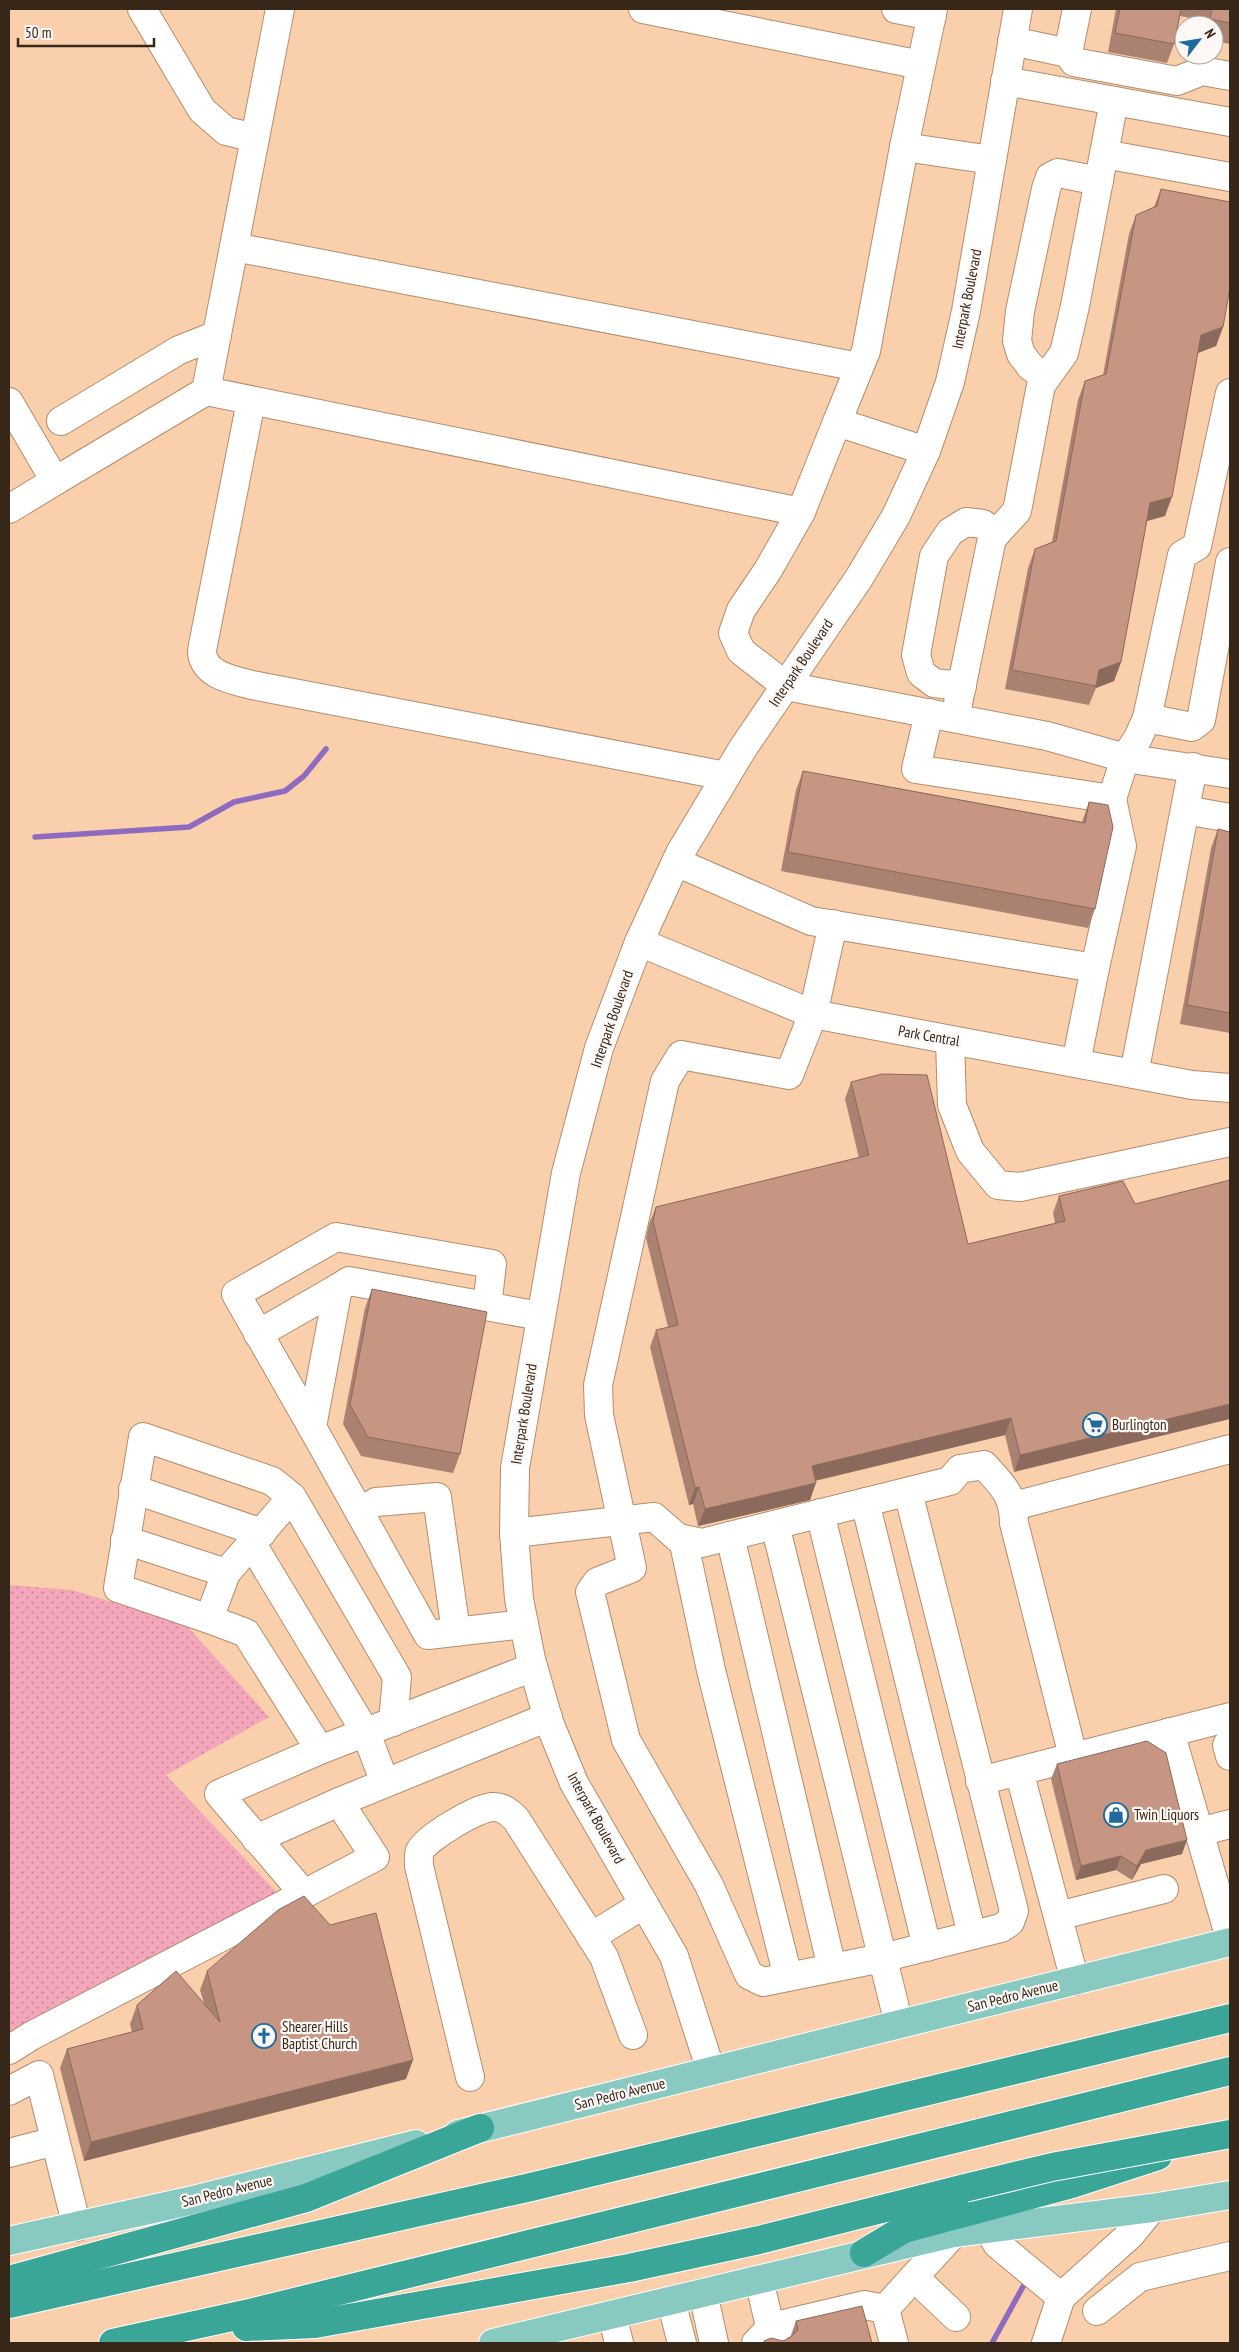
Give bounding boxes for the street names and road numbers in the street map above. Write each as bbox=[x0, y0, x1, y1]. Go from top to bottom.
street label: Interpark Boulevard bbox=[947, 247, 986, 351]
street label: Interpark Boulevard bbox=[764, 615, 837, 710]
street label: Interpark Boulevard bbox=[586, 968, 637, 1070]
street label: Park Central bbox=[897, 1021, 962, 1050]
street label: Interpark Boulevard bbox=[506, 1362, 541, 1466]
street label: Interpark Boulevard bbox=[564, 1769, 629, 1867]
street label: San Pedro Avenue bbox=[966, 1975, 1060, 2016]
street label: San Pedro Avenue bbox=[573, 2073, 667, 2114]
street label: San Pedro Avenue bbox=[180, 2170, 274, 2211]

